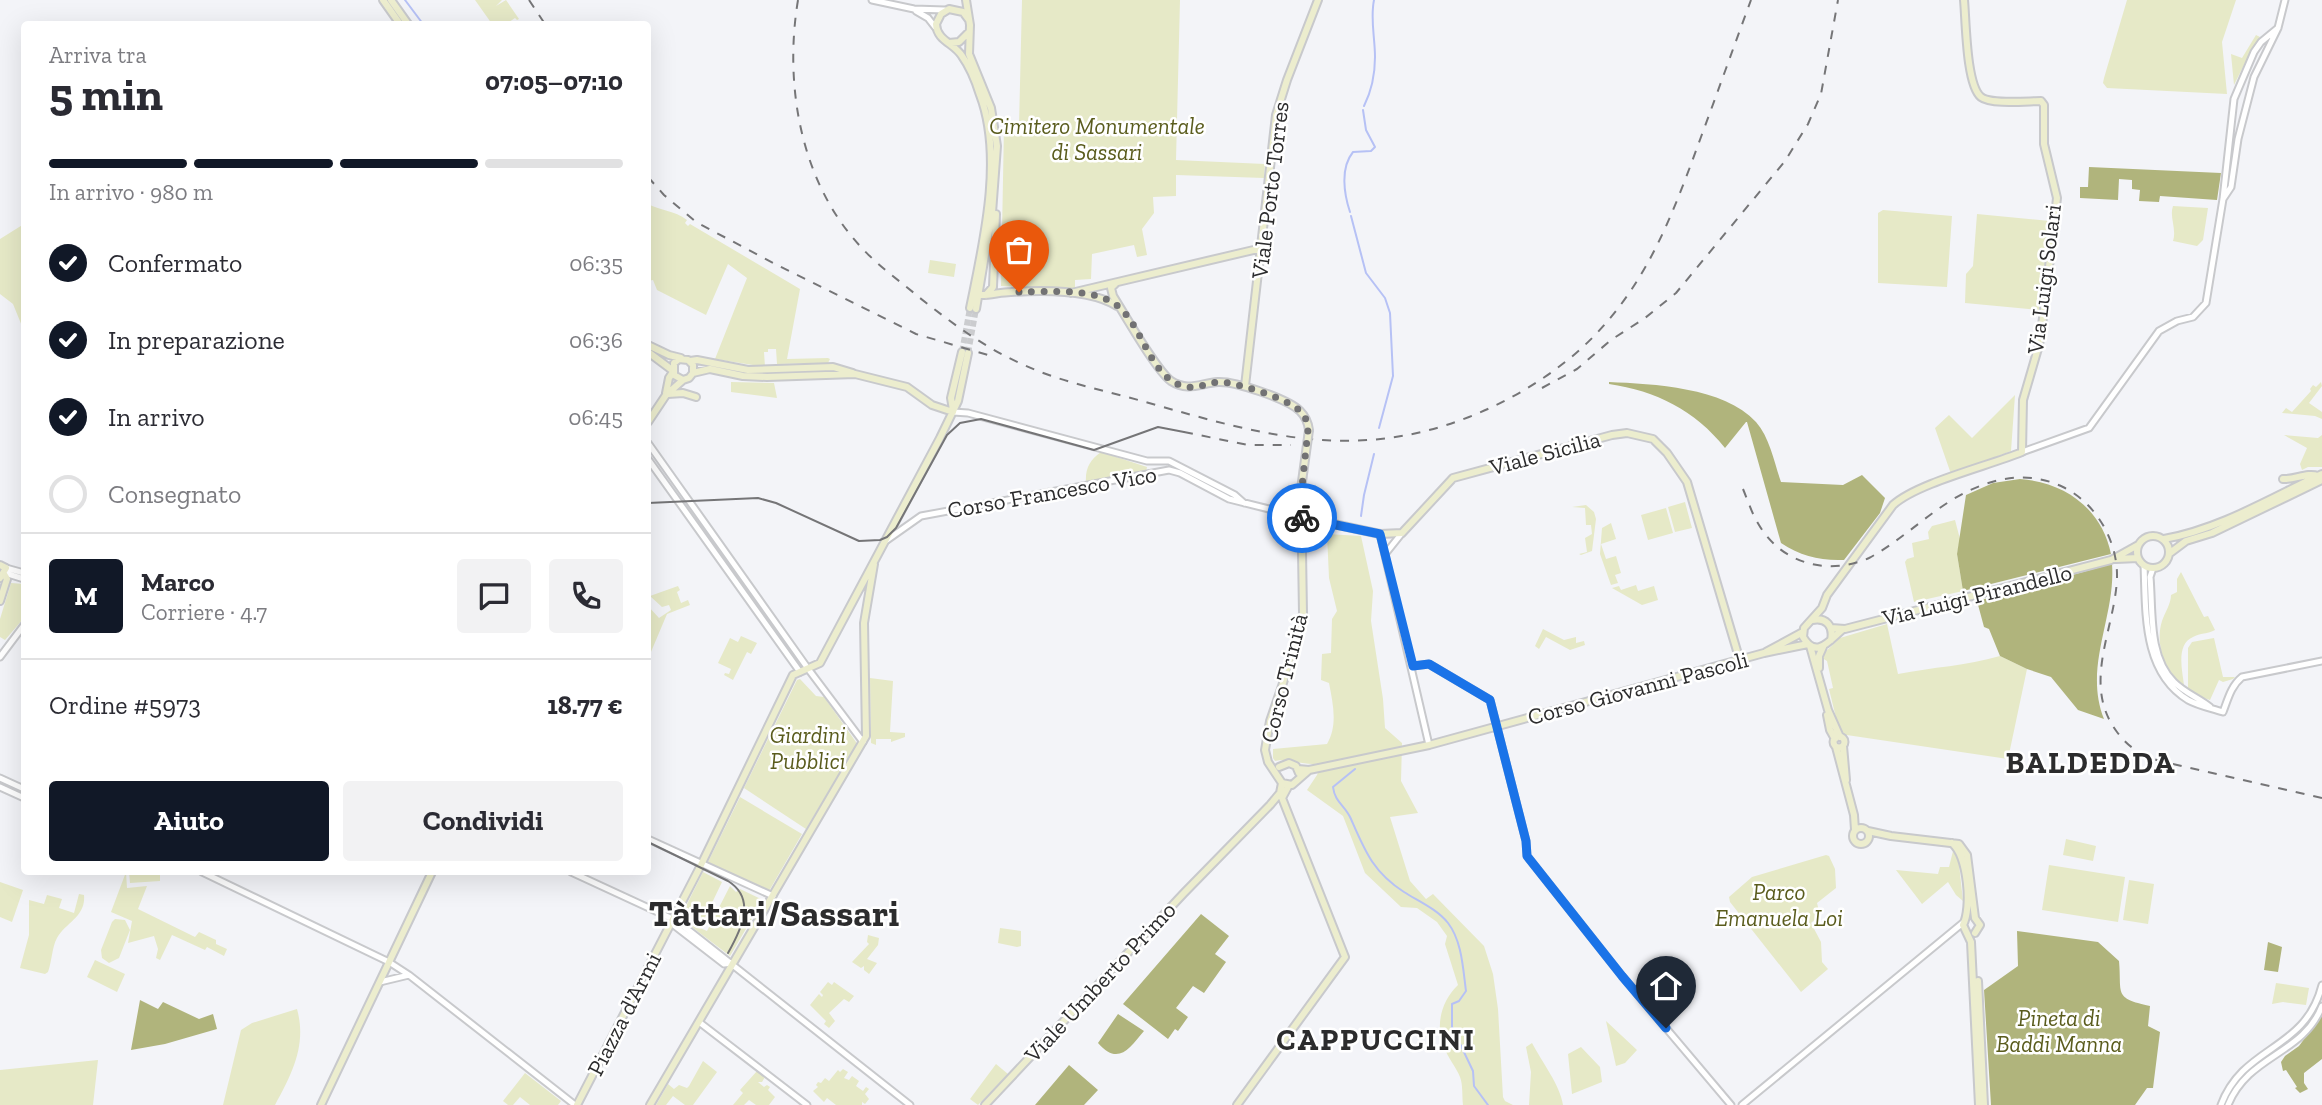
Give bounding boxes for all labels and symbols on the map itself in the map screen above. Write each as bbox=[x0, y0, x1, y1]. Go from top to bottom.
street label: Viale Porto Torres bbox=[1245, 100, 1295, 281]
park label: Cimitero Monumentale di Sassari bbox=[989, 112, 1205, 166]
street label: Via Luigi Solari bbox=[2021, 203, 2067, 356]
pin bbox=[989, 220, 1049, 292]
street label: Viale Sicilia bbox=[1486, 425, 1603, 481]
street label: Corso Francesco Vico bbox=[945, 460, 1159, 524]
courier bbox=[1267, 483, 1337, 553]
street label: Via Luigi Pirandello bbox=[1878, 558, 2075, 632]
street label: Corso Trinità bbox=[1254, 610, 1314, 746]
street label: Corso Giovanni Pascoli bbox=[1525, 645, 1751, 731]
park label: Giardini Pubblici bbox=[770, 721, 846, 775]
district label: BALDEDDA bbox=[2006, 745, 2176, 781]
park label: Parco Emanuela Loi bbox=[1715, 878, 1843, 932]
district label: Tàttari/Sassari bbox=[649, 891, 899, 935]
street label: Viale Umberto Primo bbox=[1018, 896, 1182, 1069]
street label: Piazza d'Armi bbox=[581, 948, 667, 1080]
pin bbox=[1636, 956, 1696, 1028]
park label: Pineta di Baddi Manna bbox=[1996, 1004, 2122, 1058]
district label: CAPPUCCINI bbox=[1276, 1022, 1476, 1058]

